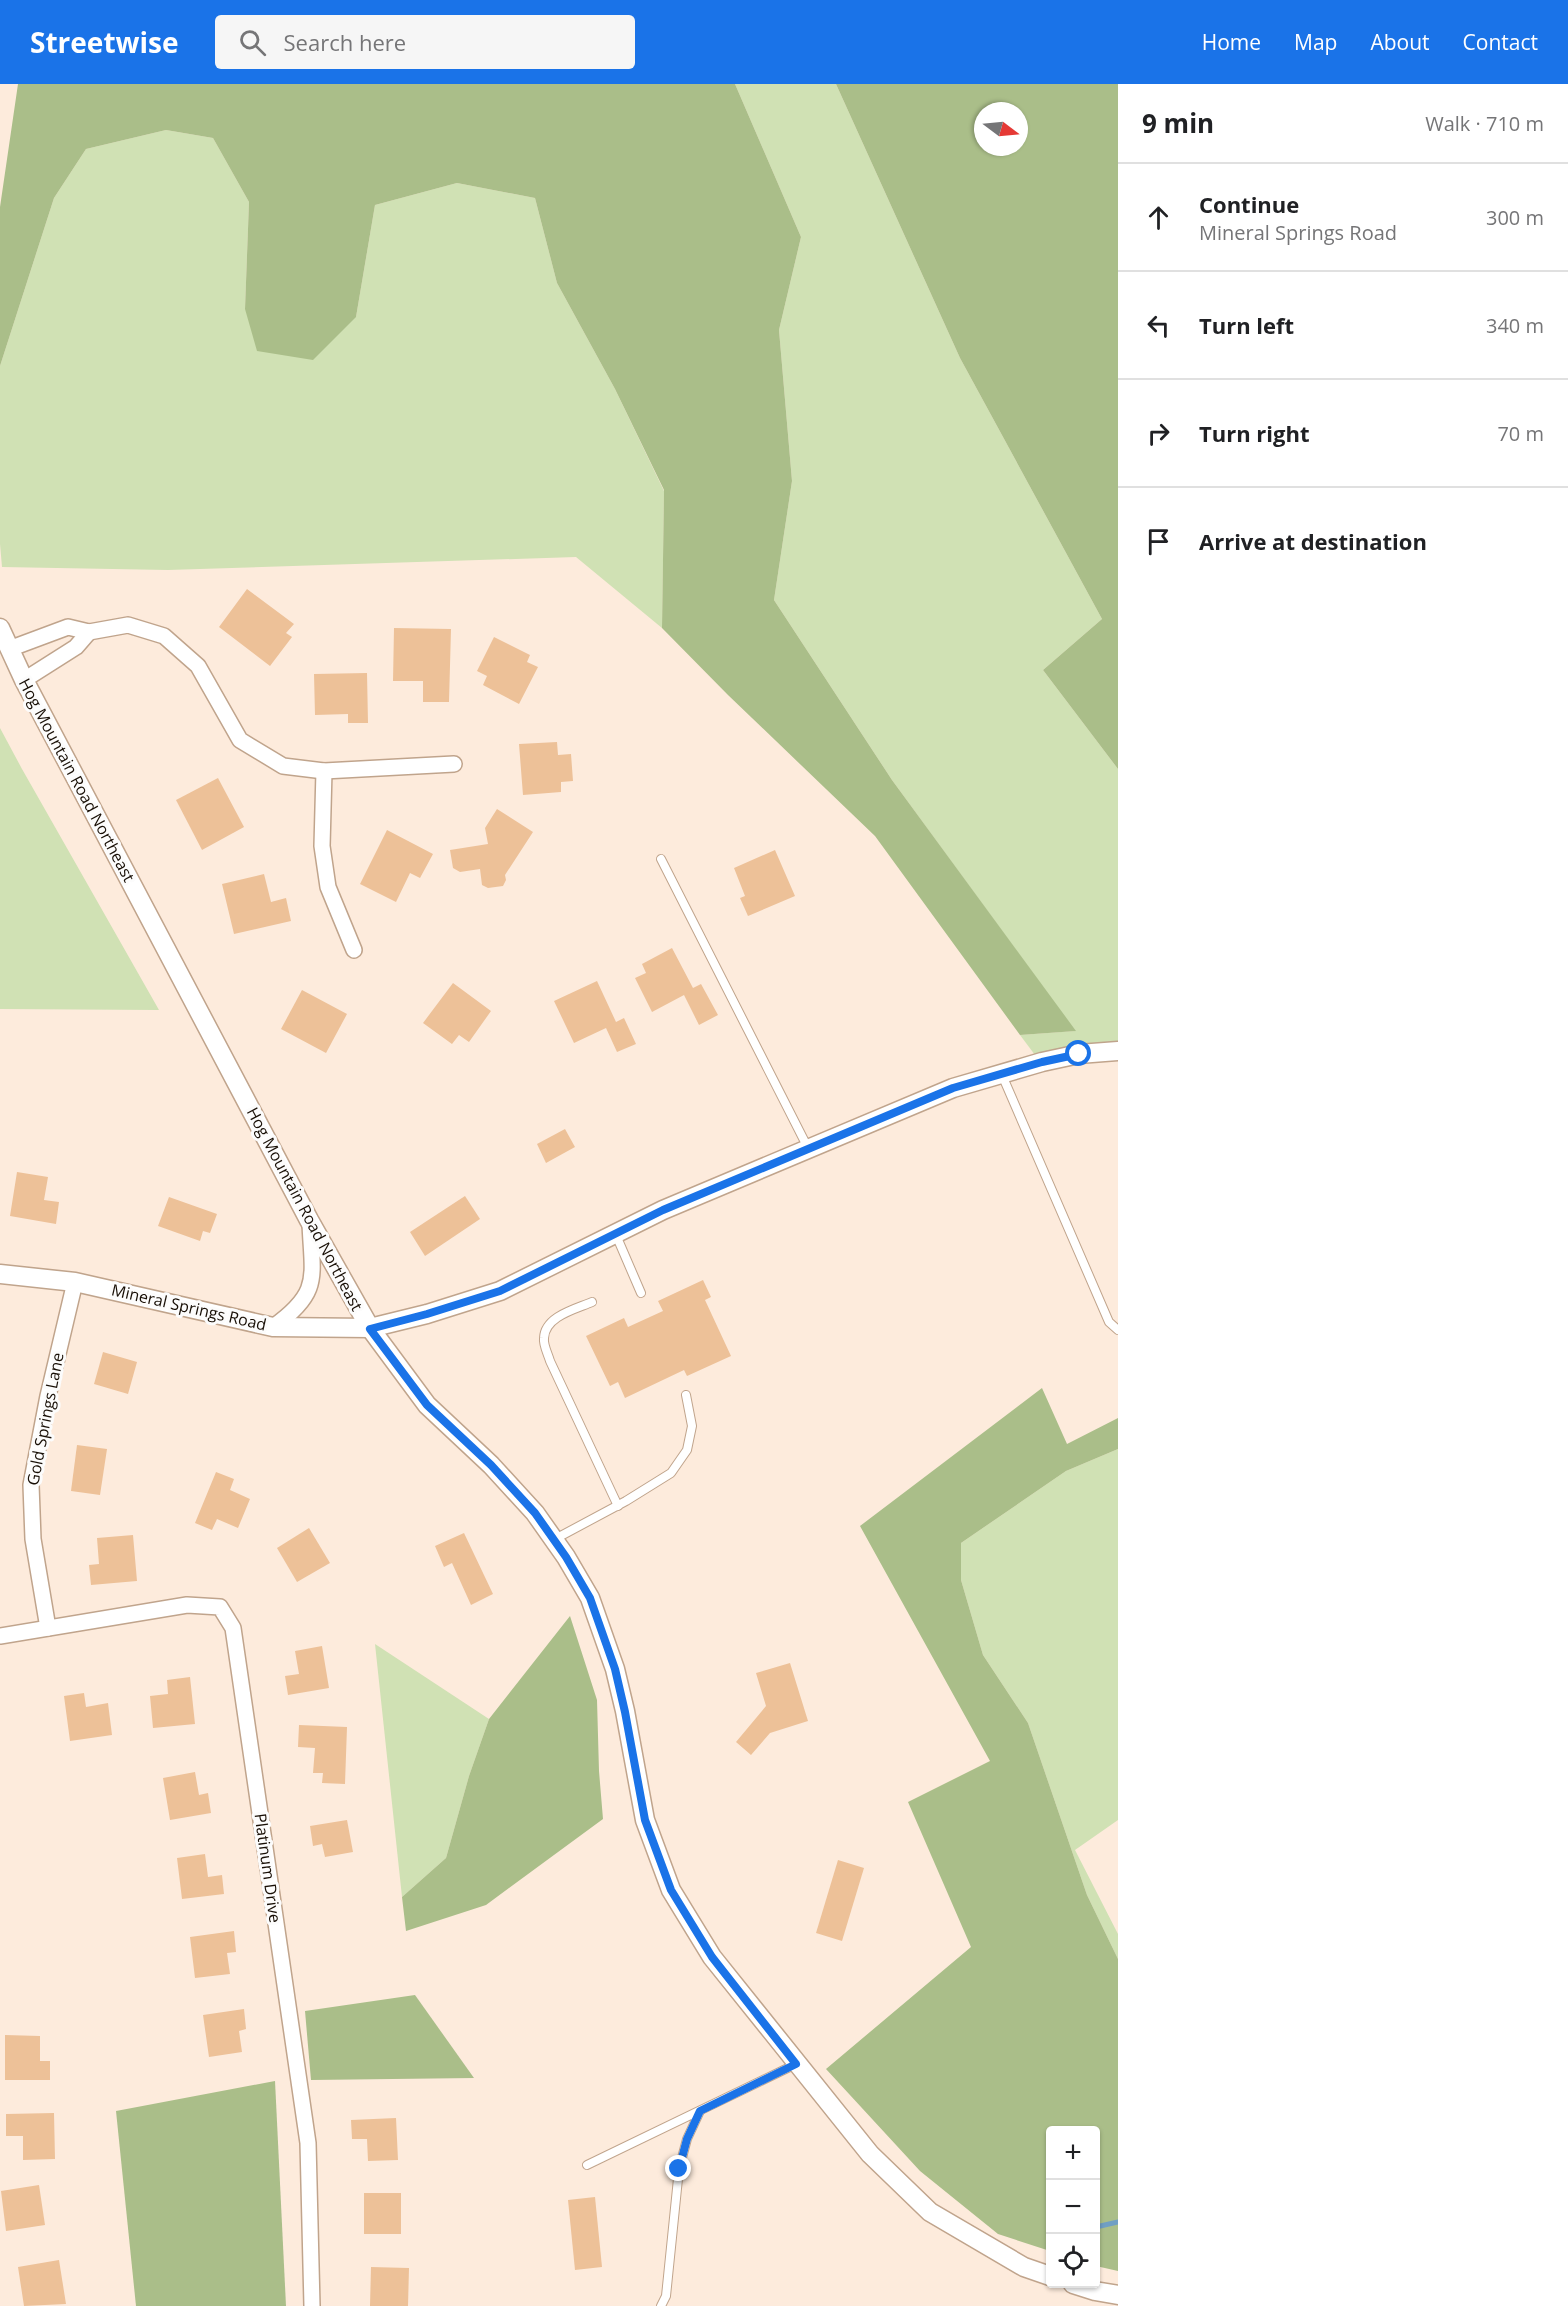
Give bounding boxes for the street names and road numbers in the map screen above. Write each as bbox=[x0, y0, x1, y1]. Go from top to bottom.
street label: Hog Mountain Road Northeast bbox=[14, 674, 140, 886]
street label: Hog Mountain Road Northeast bbox=[242, 1103, 368, 1315]
street label: Mineral Springs Road bbox=[109, 1278, 269, 1336]
street label: Gold Springs Lane bbox=[21, 1351, 69, 1487]
street label: Platinum Drive bbox=[249, 1812, 287, 1924]

